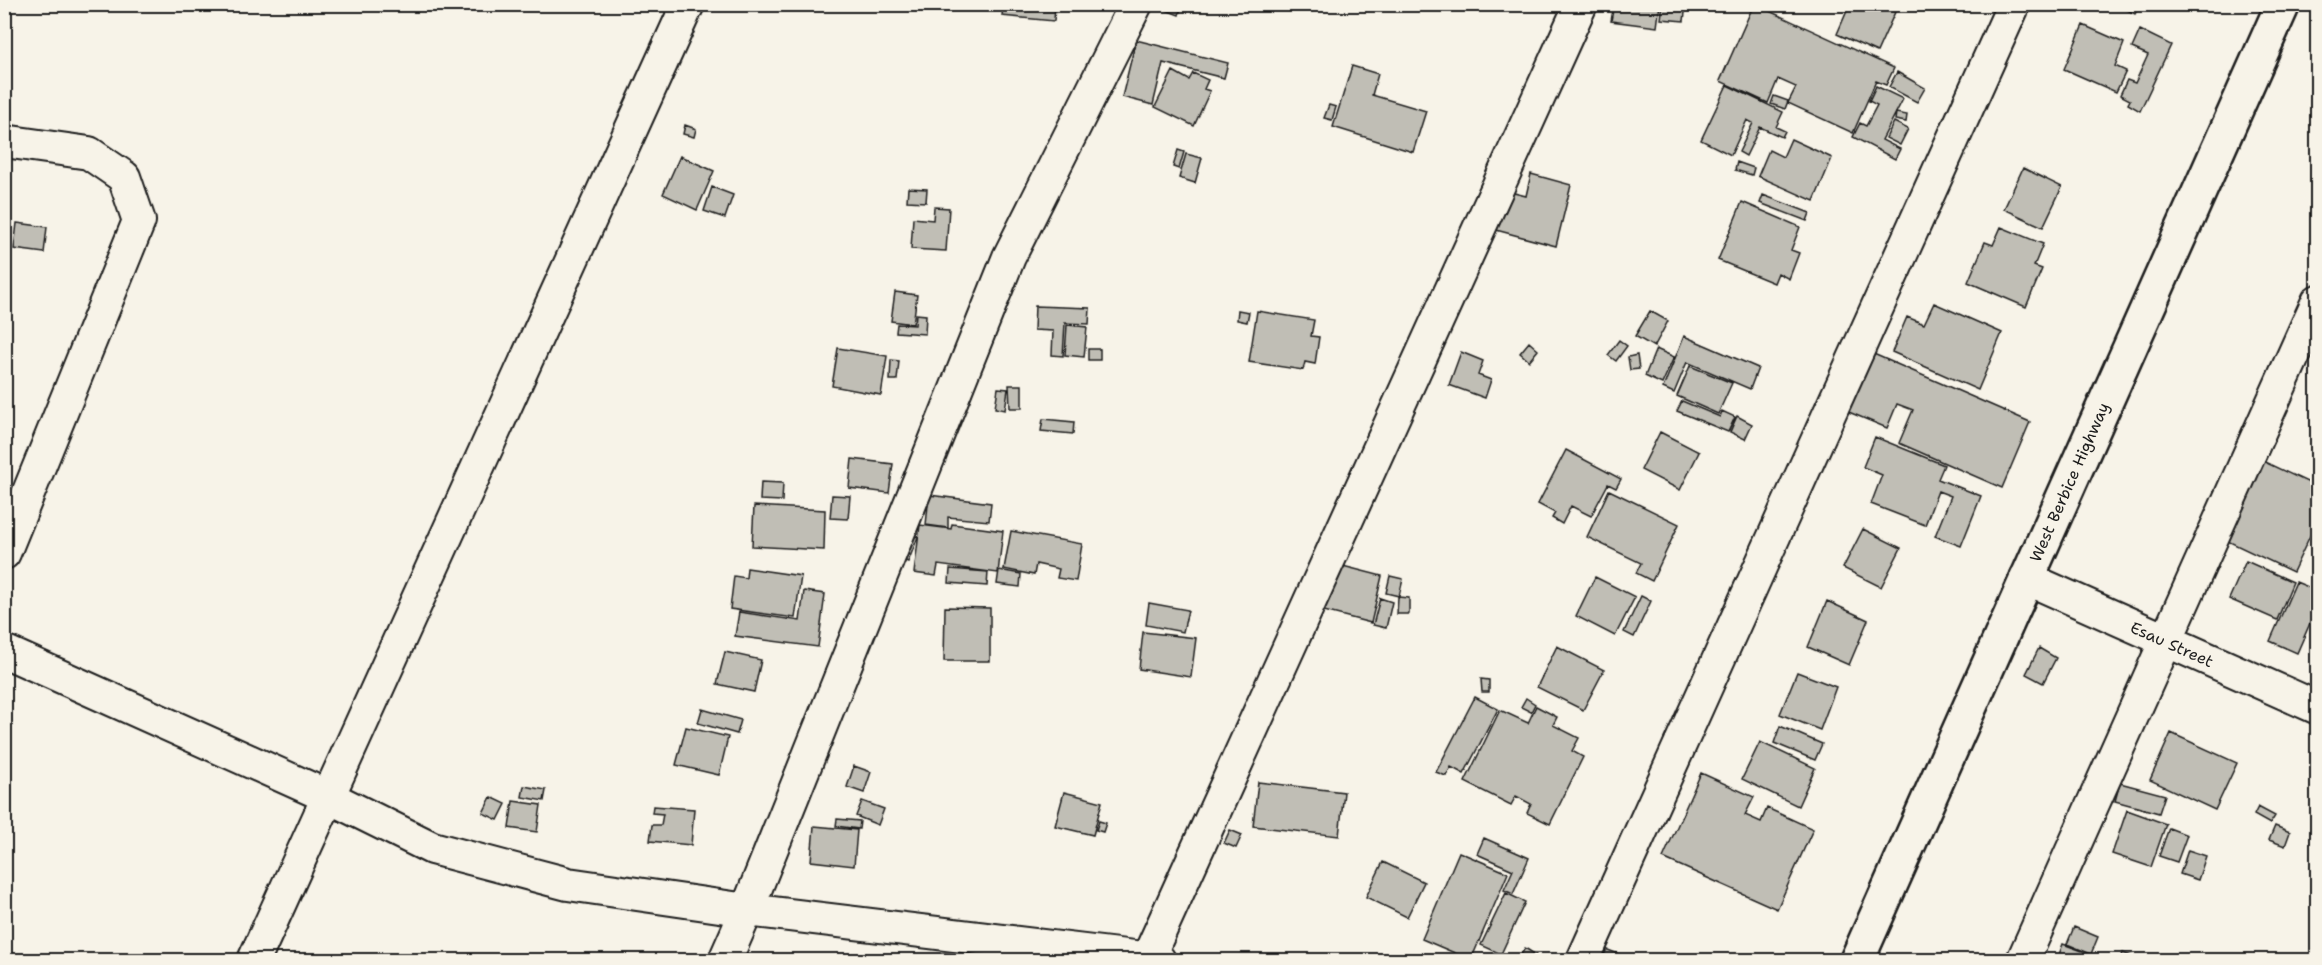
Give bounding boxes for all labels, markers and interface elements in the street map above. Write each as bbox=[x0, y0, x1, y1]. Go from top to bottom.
street label: West Berbice Highway bbox=[2025, 399, 2114, 565]
street label: Esau Street bbox=[2127, 617, 2217, 672]

